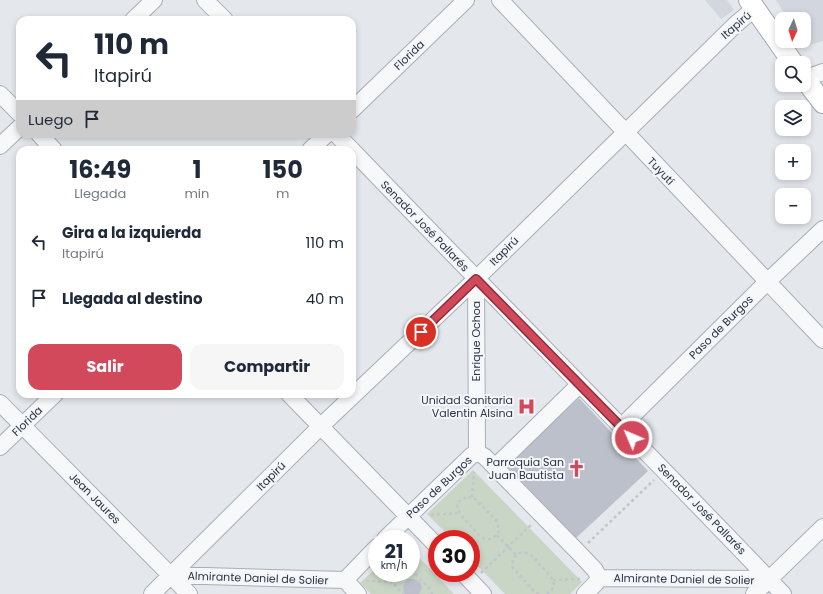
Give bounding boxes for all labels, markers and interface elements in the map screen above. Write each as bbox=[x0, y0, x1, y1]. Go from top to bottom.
street label: Itapirú bbox=[717, 7, 755, 43]
north arrow bbox=[775, 12, 811, 48]
map controls bbox=[775, 12, 811, 224]
text: 110 m bbox=[94, 25, 169, 64]
icon: left bbox=[28, 32, 80, 84]
street label: Florida bbox=[390, 36, 428, 74]
button: search bbox=[775, 56, 811, 92]
text: Itapirú bbox=[94, 63, 152, 88]
button: layers bbox=[775, 100, 811, 136]
icon: arrive bbox=[81, 108, 103, 130]
text: Luego bbox=[28, 109, 73, 130]
button: + bbox=[775, 144, 811, 180]
text: 16:49 bbox=[69, 153, 131, 186]
text: 1 bbox=[192, 153, 201, 186]
text: 150 bbox=[263, 153, 303, 186]
street label: Tuyutí bbox=[644, 153, 678, 189]
street label: Senador José Pallarés bbox=[377, 177, 473, 275]
text: Llegada bbox=[74, 184, 126, 203]
text: min bbox=[184, 184, 209, 203]
text: m bbox=[276, 184, 289, 203]
button: − bbox=[775, 188, 811, 224]
text: Gira a la izquierda bbox=[62, 222, 201, 243]
icon: left bbox=[28, 231, 50, 253]
text: 110 m bbox=[306, 232, 344, 253]
street label: Itapirú bbox=[486, 233, 522, 269]
text: Itapirú bbox=[62, 244, 104, 263]
icon: arrive bbox=[28, 287, 50, 309]
text: Llegada al destino bbox=[62, 288, 203, 309]
text: 40 m bbox=[306, 288, 344, 309]
street label: Paso de Burgos bbox=[685, 291, 757, 363]
street label: Enrique Ochoa bbox=[468, 301, 484, 381]
pin bbox=[404, 315, 438, 349]
icon: arrive bbox=[410, 321, 432, 343]
button: Salir bbox=[28, 344, 182, 390]
button: Compartir bbox=[190, 344, 344, 390]
place label: Unidad Sanitaria Valentin Alsina bbox=[421, 392, 513, 421]
hospital icon: Unidad Sanitaria Valentin Alsina bbox=[516, 396, 536, 416]
street label: Florida bbox=[8, 402, 46, 440]
position arrow bbox=[611, 417, 653, 459]
street label: Paso de Burgos bbox=[403, 452, 476, 522]
place label: Parroquia San Juan Bautista bbox=[486, 454, 564, 483]
street label: Itapirú bbox=[253, 458, 289, 494]
church icon: Parroquia San Juan Bautista bbox=[567, 458, 587, 478]
street label: Senador José Pallarés bbox=[654, 460, 750, 558]
street label: Jean Jaures bbox=[66, 469, 125, 528]
speed limit sign: 30 bbox=[428, 530, 480, 582]
text: 21 bbox=[385, 537, 403, 565]
text: km/h bbox=[381, 558, 407, 573]
street label: Almirante Daniel de Solier bbox=[187, 568, 329, 588]
street label: Almirante Daniel de Solier bbox=[613, 570, 755, 588]

